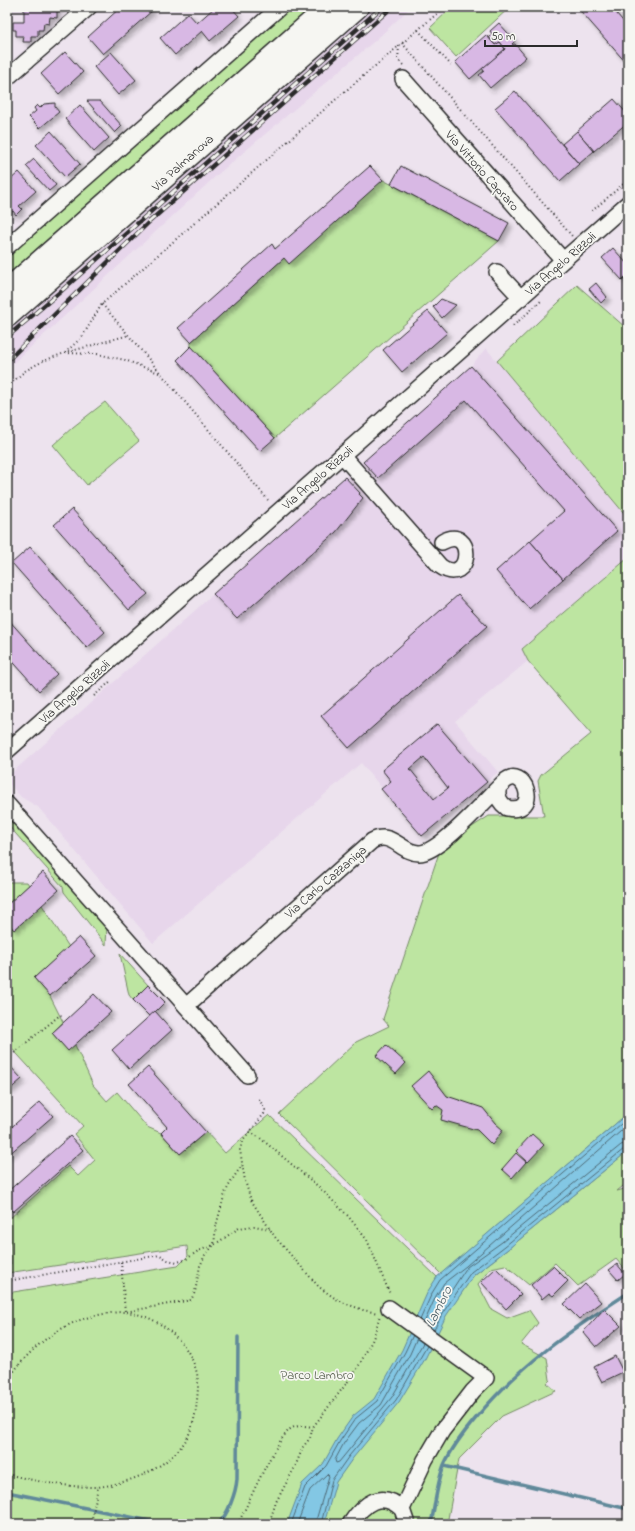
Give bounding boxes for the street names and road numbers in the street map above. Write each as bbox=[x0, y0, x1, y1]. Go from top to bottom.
street label: Via Vittorio Capraro bbox=[440, 125, 524, 216]
street label: Via Palmanova bbox=[147, 130, 218, 197]
street label: Via Angelo Rizzoli bbox=[520, 228, 601, 302]
street label: Via Angelo Rizzoli bbox=[277, 442, 358, 516]
street label: Via Angelo Rizzoli bbox=[34, 656, 115, 730]
street label: Via Carlo Cazzaniga bbox=[280, 841, 372, 925]

